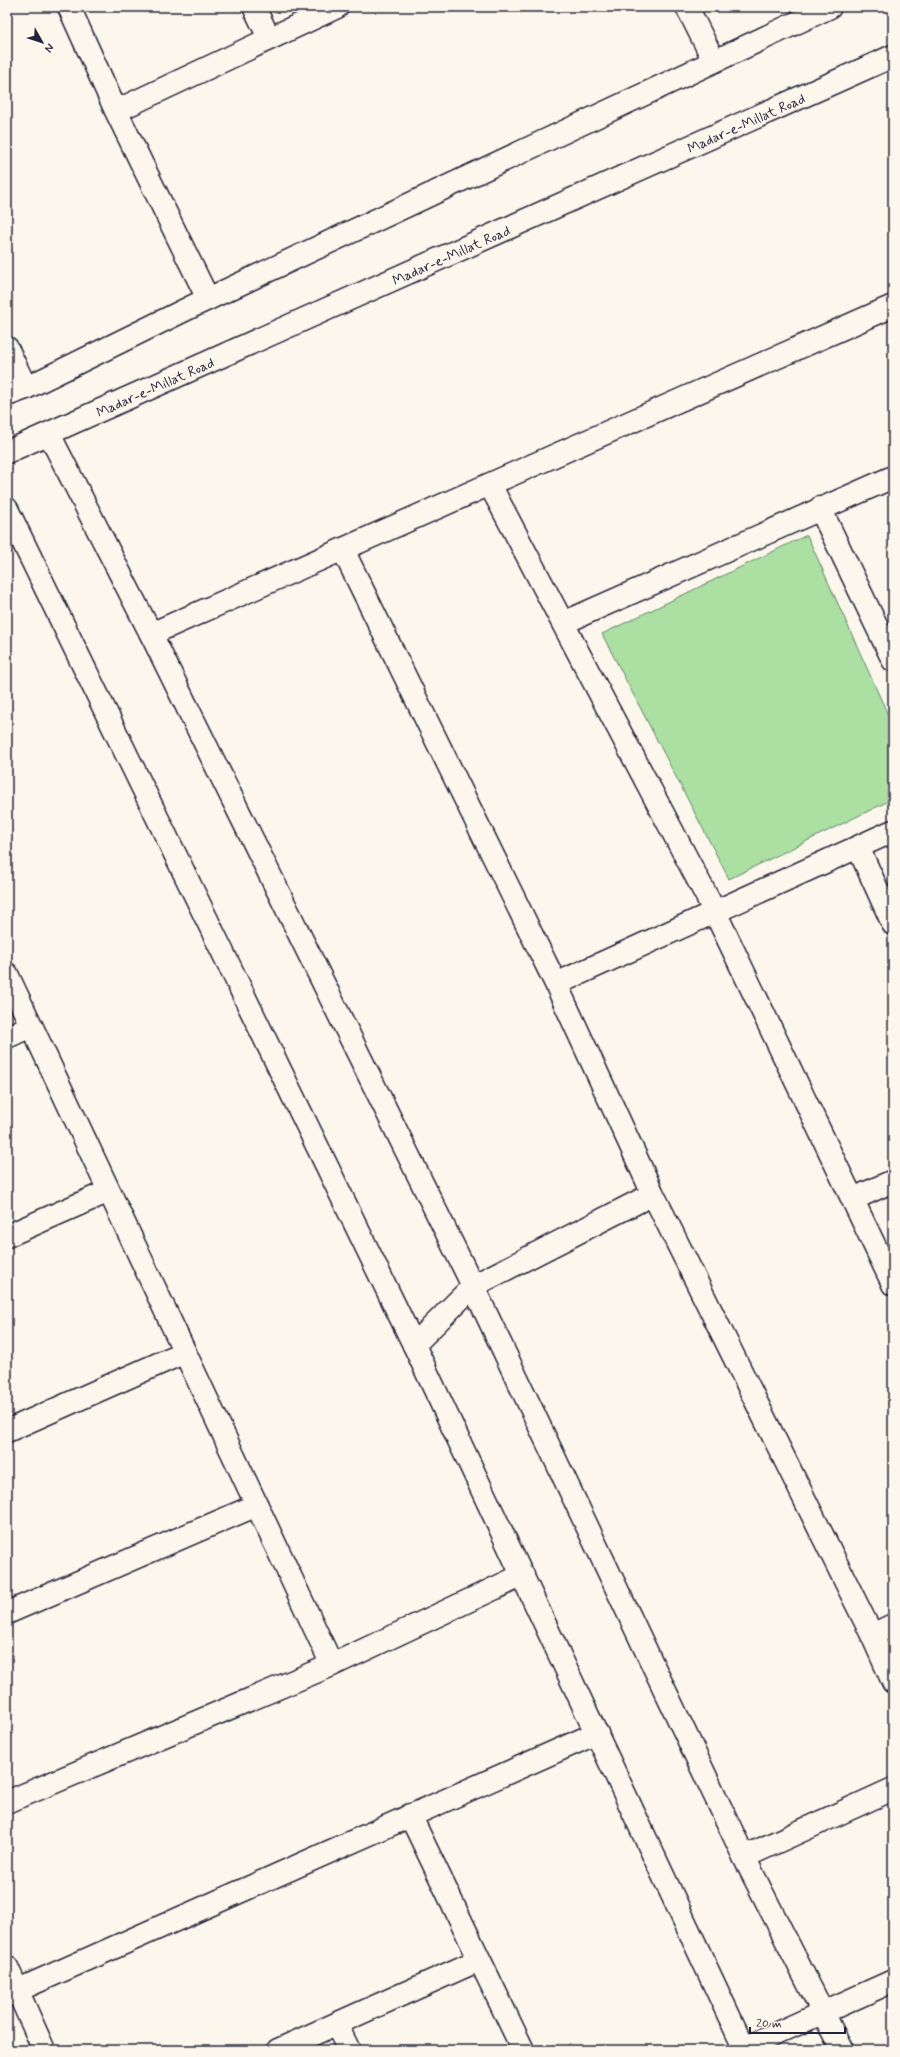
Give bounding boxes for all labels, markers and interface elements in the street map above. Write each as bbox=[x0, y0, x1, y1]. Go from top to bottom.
north arrow bbox=[22, 22, 62, 62]
text: N bbox=[41, 40, 57, 55]
street label: Madar-e-Millat Road bbox=[685, 90, 808, 158]
street label: Madar-e-Millat Road bbox=[390, 222, 513, 290]
street label: Madar-e-Millat Road bbox=[94, 354, 217, 422]
scale bar bbox=[750, 2009, 845, 2035]
text: 20 m bbox=[756, 2016, 782, 2032]

